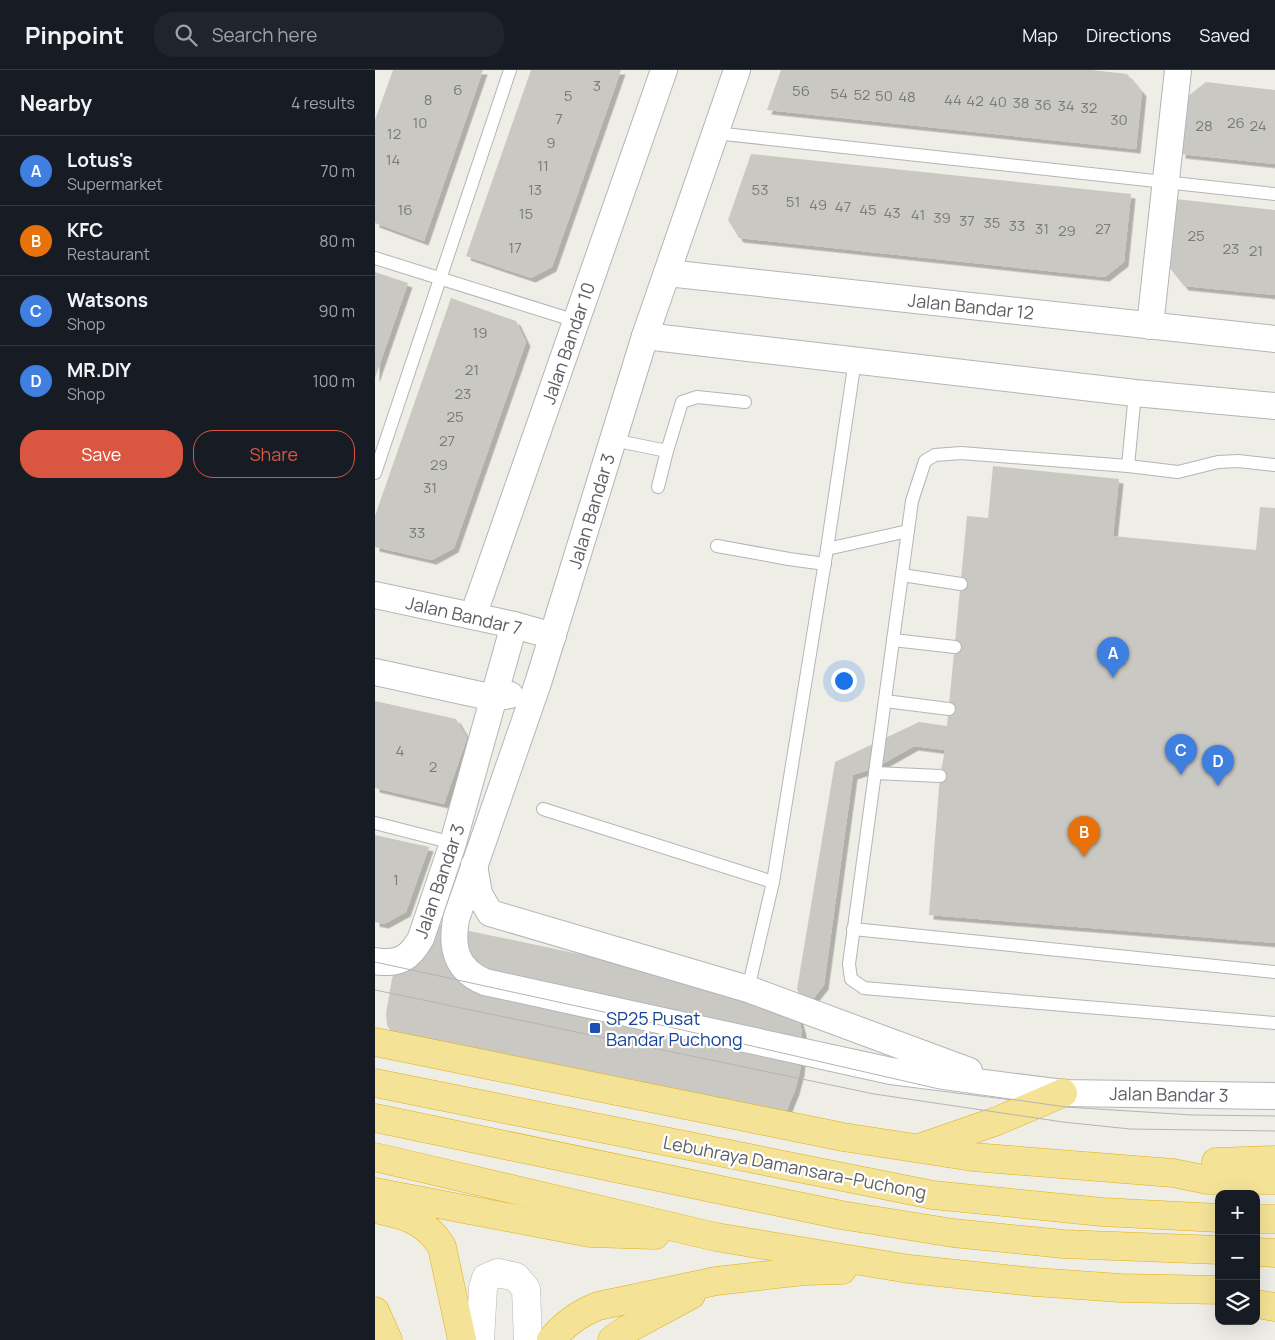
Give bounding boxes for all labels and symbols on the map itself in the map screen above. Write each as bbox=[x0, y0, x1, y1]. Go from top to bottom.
house number: 3 bbox=[593, 75, 601, 96]
house number: 6 bbox=[453, 79, 463, 100]
house number: 56 bbox=[792, 80, 810, 101]
house number: 54 bbox=[830, 83, 848, 104]
house number: 52 bbox=[854, 84, 870, 105]
house number: 5 bbox=[564, 85, 572, 106]
house number: 50 bbox=[875, 85, 893, 106]
house number: 48 bbox=[898, 86, 916, 107]
house number: 8 bbox=[424, 89, 432, 110]
house number: 44 bbox=[944, 89, 962, 110]
house number: 42 bbox=[966, 90, 984, 111]
house number: 40 bbox=[989, 91, 1007, 112]
house number: 38 bbox=[1012, 92, 1030, 113]
house number: 36 bbox=[1034, 94, 1052, 115]
house number: 34 bbox=[1057, 95, 1075, 116]
house number: 32 bbox=[1081, 97, 1097, 118]
house number: 7 bbox=[555, 108, 563, 129]
house number: 30 bbox=[1110, 109, 1128, 130]
house number: 10 bbox=[413, 112, 428, 133]
house number: 26 bbox=[1227, 112, 1245, 133]
house number: 28 bbox=[1195, 115, 1213, 136]
house number: 24 bbox=[1249, 115, 1267, 136]
house number: 12 bbox=[387, 123, 401, 144]
house number: 9 bbox=[546, 132, 556, 153]
house number: 14 bbox=[386, 149, 400, 170]
house number: 11 bbox=[537, 155, 549, 176]
house number: 13 bbox=[528, 179, 542, 200]
house number: 53 bbox=[752, 179, 768, 200]
house number: 51 bbox=[786, 191, 800, 212]
house number: 49 bbox=[809, 194, 827, 215]
house number: 47 bbox=[835, 196, 851, 217]
house number: 16 bbox=[397, 199, 413, 220]
house number: 45 bbox=[859, 199, 877, 220]
house number: 43 bbox=[883, 202, 901, 223]
house number: 15 bbox=[519, 203, 533, 224]
house number: 41 bbox=[911, 204, 925, 225]
house number: 39 bbox=[933, 207, 951, 228]
house number: 37 bbox=[959, 210, 975, 231]
house number: 35 bbox=[984, 212, 1000, 233]
house number: 33 bbox=[1009, 215, 1025, 236]
house number: 31 bbox=[1035, 218, 1049, 239]
house number: 27 bbox=[1095, 218, 1111, 239]
house number: 29 bbox=[1058, 220, 1076, 241]
house number: 25 bbox=[1187, 225, 1205, 246]
house number: 17 bbox=[508, 237, 522, 258]
house number: 23 bbox=[1223, 238, 1239, 259]
house number: 21 bbox=[1249, 240, 1263, 261]
street label: Jalan Bandar 10 bbox=[536, 279, 600, 407]
street label: Jalan Bandar 12 bbox=[907, 287, 1035, 325]
house number: 19 bbox=[472, 322, 488, 343]
house number: 21 bbox=[465, 359, 479, 380]
house number: 23 bbox=[455, 383, 471, 404]
house number: 25 bbox=[446, 406, 464, 427]
house number: 27 bbox=[439, 430, 455, 451]
street label: Jalan Bandar 3 bbox=[562, 450, 620, 572]
house number: 29 bbox=[430, 454, 448, 475]
house number: 31 bbox=[423, 477, 437, 498]
house number: 33 bbox=[409, 522, 425, 543]
street label: Jalan Bandar 7 bbox=[404, 590, 524, 640]
pin: A bbox=[1097, 637, 1129, 678]
your location bbox=[831, 668, 857, 694]
pin: C bbox=[1165, 734, 1197, 775]
house number: 4 bbox=[396, 740, 405, 761]
pin: D bbox=[1202, 745, 1234, 786]
house number: 2 bbox=[429, 756, 437, 777]
pin: B bbox=[1068, 816, 1100, 857]
street label: Jalan Bandar 3 bbox=[408, 821, 470, 941]
house number: 1 bbox=[393, 869, 399, 890]
place label: SP25 Pusat Bandar Puchong bbox=[606, 1006, 743, 1051]
marker: SP25 Pusat Bandar Puchong bbox=[588, 1021, 602, 1035]
street label: Jalan Bandar 3 bbox=[1109, 1081, 1229, 1107]
street label: Lebuhraya Damansara–Puchong bbox=[661, 1130, 929, 1204]

